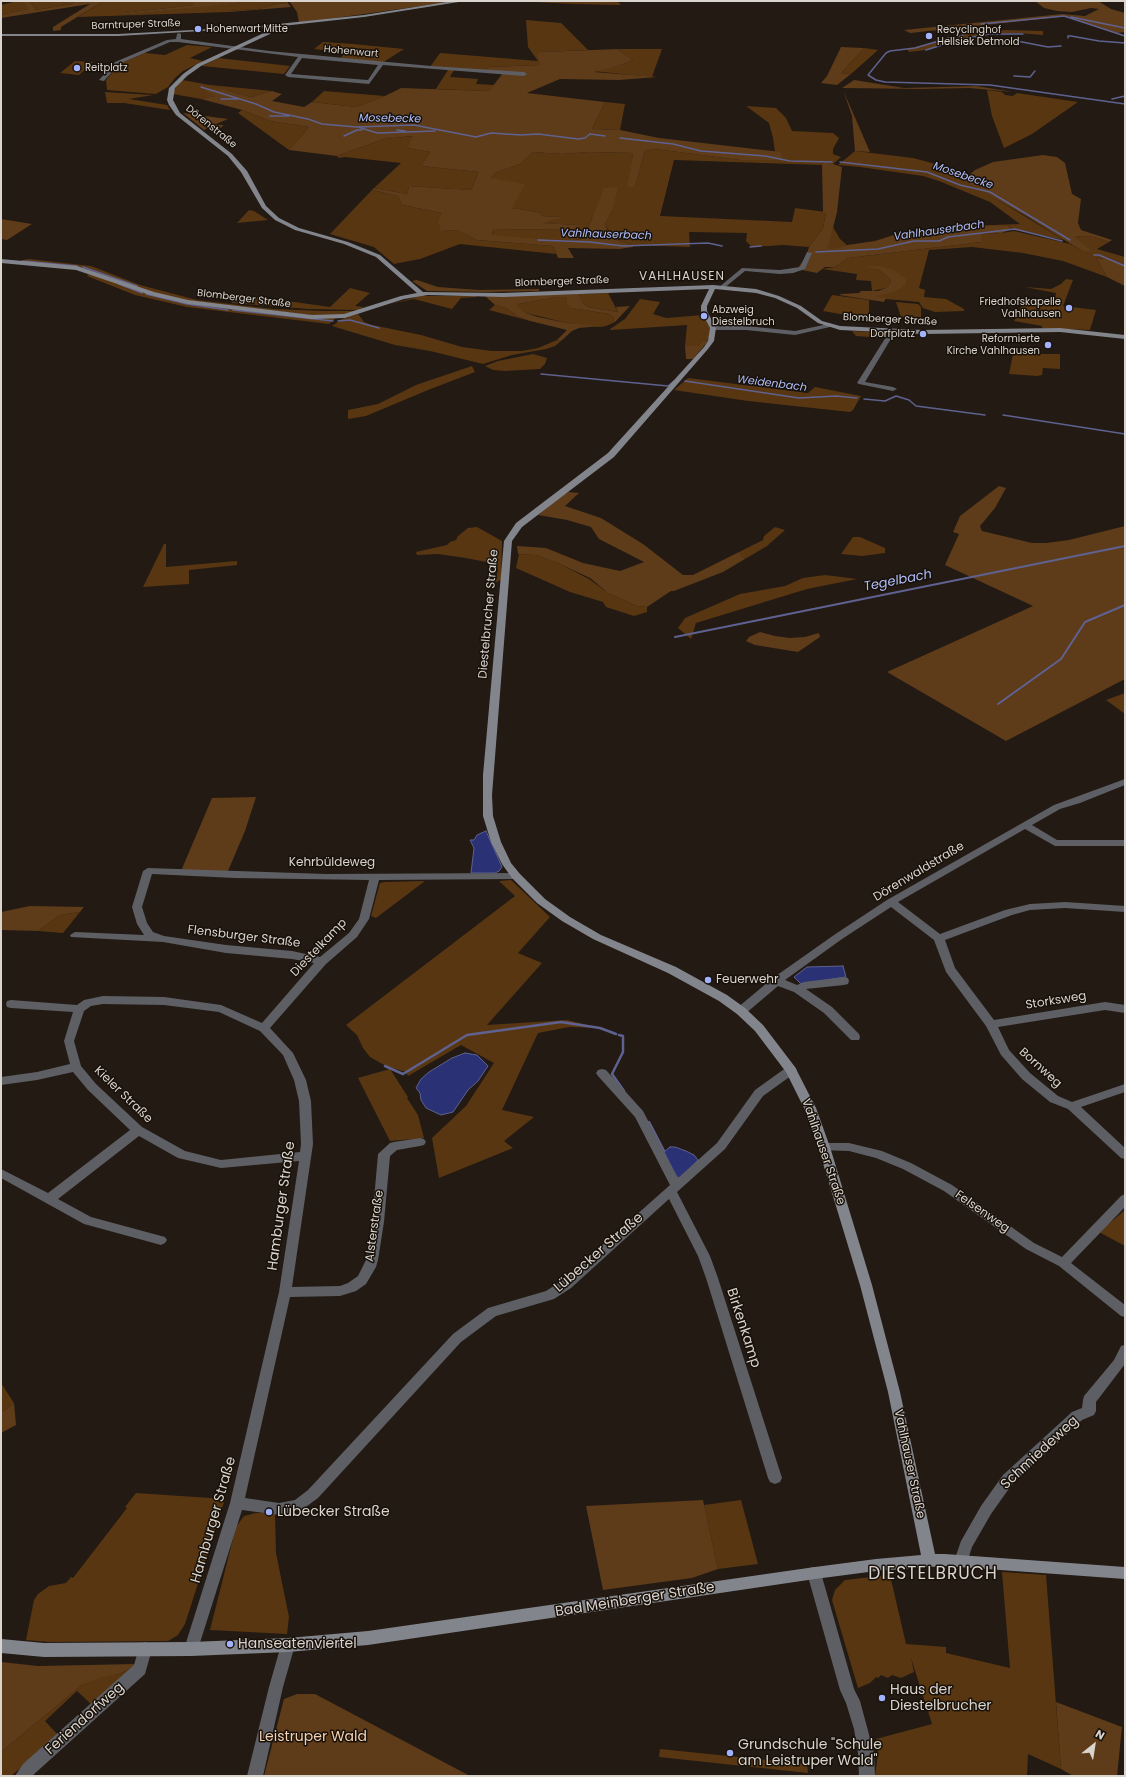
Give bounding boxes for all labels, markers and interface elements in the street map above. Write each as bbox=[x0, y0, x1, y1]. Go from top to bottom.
street label: Barntruper Straße bbox=[91, 17, 181, 33]
place label: Hohenwart Mitte bbox=[206, 23, 288, 35]
marker: Hohenwart Mitte bbox=[193, 24, 203, 34]
place label: Recyclinghof Hellsiek Detmold bbox=[937, 24, 1020, 48]
marker: Recyclinghof Hellsiek Detmold bbox=[924, 31, 934, 41]
street label: Hohenwart bbox=[323, 44, 379, 60]
place label: Reitplatz bbox=[85, 62, 128, 74]
marker: Reitplatz bbox=[72, 63, 82, 73]
street label: Dörenstraße bbox=[183, 103, 239, 151]
water label: Mosebecke bbox=[359, 112, 421, 126]
water label: Mosebecke bbox=[931, 160, 995, 192]
water label: Vahlhauserbach bbox=[893, 218, 985, 244]
water label: Vahlhauserbach bbox=[560, 227, 652, 243]
district label: VAHLHAUSEN bbox=[639, 270, 725, 284]
street label: Blomberger Straße bbox=[515, 274, 609, 290]
street label: Blomberger Straße bbox=[196, 287, 292, 311]
place label: Friedhofskapelle Vahlhausen bbox=[980, 296, 1061, 320]
marker: Friedhofskapelle Vahlhausen bbox=[1064, 303, 1074, 313]
place label: Abzweig Diestelbruch bbox=[712, 304, 775, 328]
marker: Abzweig Diestelbruch bbox=[699, 311, 709, 321]
street label: Blomberger Straße bbox=[843, 312, 937, 328]
place label: Dorfplatz bbox=[870, 328, 915, 340]
marker: Dorfplatz bbox=[918, 329, 928, 339]
place label: Reformierte Kirche Vahlhausen bbox=[947, 333, 1040, 356]
marker: Reformierte Kirche Vahlhausen bbox=[1043, 340, 1053, 350]
water label: Weidenbach bbox=[736, 373, 808, 395]
street label: Diestelbrucher Straße bbox=[476, 549, 502, 679]
water label: Tegelbach bbox=[863, 567, 933, 595]
street label: Dörenwaldstraße bbox=[871, 839, 967, 905]
street label: Kehrbüldeweg bbox=[289, 856, 375, 870]
street label: Diestelkamp bbox=[288, 916, 350, 980]
street label: Flensburger Straße bbox=[187, 923, 301, 951]
place label: Feuerwehr bbox=[716, 973, 779, 987]
marker: Feuerwehr bbox=[703, 975, 713, 985]
street label: Storksweg bbox=[1025, 989, 1087, 1013]
street label: Bornweg bbox=[1016, 1045, 1064, 1091]
street label: Kieler Straße bbox=[91, 1064, 155, 1126]
street label: Vahlhauser Straße bbox=[798, 1097, 848, 1207]
street label: Hamburger Straße bbox=[265, 1140, 299, 1272]
street label: Felsenweg bbox=[952, 1188, 1012, 1236]
street label: Alsterstraße bbox=[363, 1189, 387, 1263]
street label: Lübecker Straße bbox=[551, 1210, 647, 1296]
street label: Birkenkamp bbox=[722, 1286, 764, 1370]
street label: Vahlhauser Straße bbox=[890, 1408, 928, 1520]
street label: Schmiedeweg bbox=[998, 1413, 1082, 1493]
street label: Hamburger Straße bbox=[188, 1455, 240, 1585]
place label: Lübecker Straße bbox=[277, 1504, 390, 1520]
marker: Lübecker Straße bbox=[264, 1507, 274, 1517]
district label: DIESTELBRUCH bbox=[868, 1565, 998, 1585]
street label: Bad Meinberger Straße bbox=[554, 1579, 716, 1621]
place label: Hanseatenviertel bbox=[238, 1636, 357, 1652]
marker: Hanseatenviertel bbox=[225, 1639, 235, 1649]
street label: Feriendorfweg bbox=[42, 1679, 128, 1759]
place label: Haus der Diestelbrucher bbox=[890, 1682, 992, 1714]
marker: Haus der Diestelbrucher bbox=[877, 1693, 887, 1703]
north arrow bbox=[1074, 1725, 1114, 1765]
text: N bbox=[1092, 1726, 1108, 1744]
park label: Leistruper Wald bbox=[259, 1729, 367, 1745]
place label: Grundschule "Schule am Leistruper Wald" bbox=[738, 1737, 882, 1770]
marker: Grundschule "Schule am Leistruper Wald" bbox=[725, 1748, 735, 1758]

